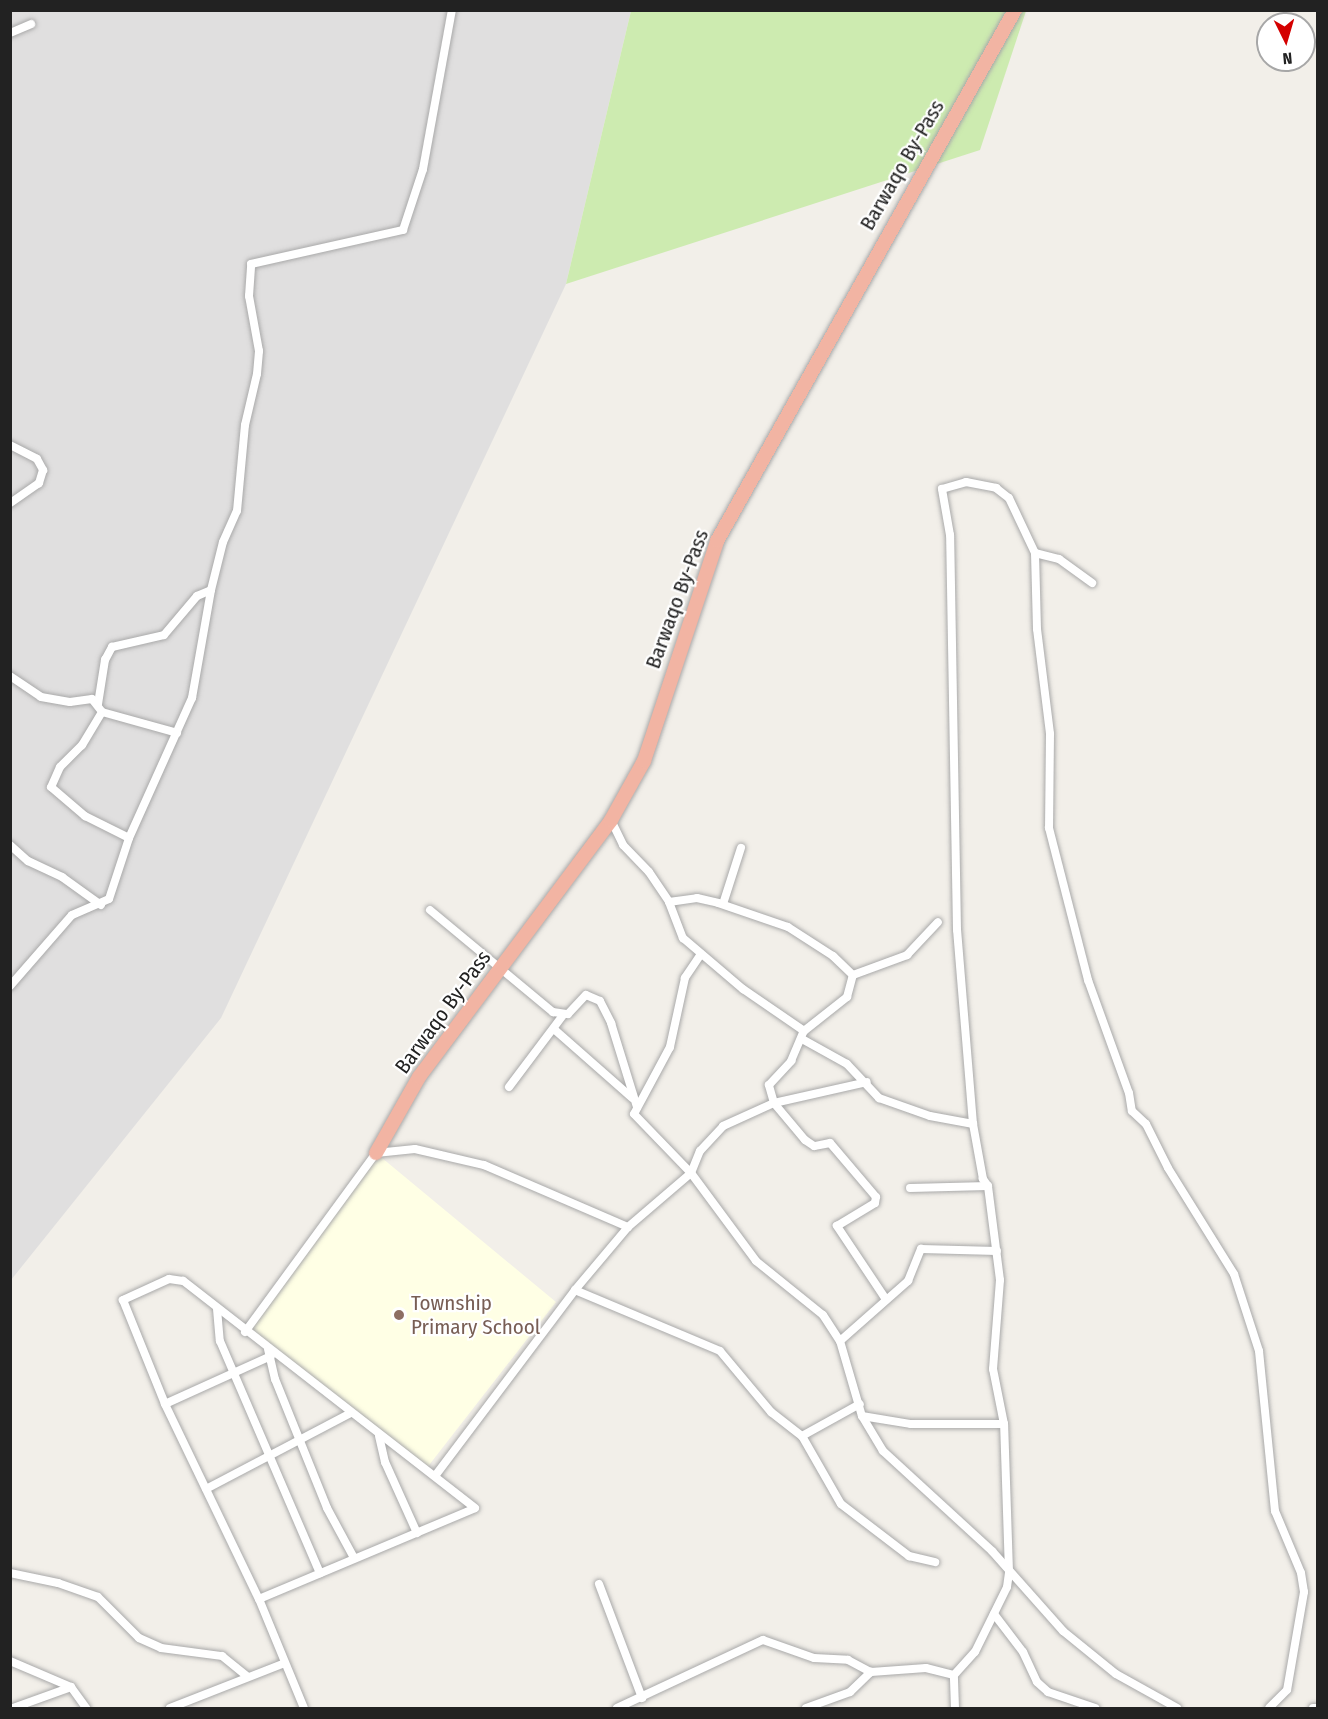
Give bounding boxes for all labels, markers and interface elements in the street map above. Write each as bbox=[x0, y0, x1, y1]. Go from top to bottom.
north arrow bbox=[1256, 12, 1316, 72]
text: N bbox=[1282, 49, 1293, 68]
street label: Barwaqo By-Pass bbox=[855, 95, 949, 235]
street label: Barwaqo By-Pass bbox=[640, 526, 714, 672]
street label: Barwaqo By-Pass bbox=[390, 945, 496, 1079]
place label: Township Primary School bbox=[411, 1290, 540, 1340]
marker: Township Primary School bbox=[392, 1308, 406, 1322]

